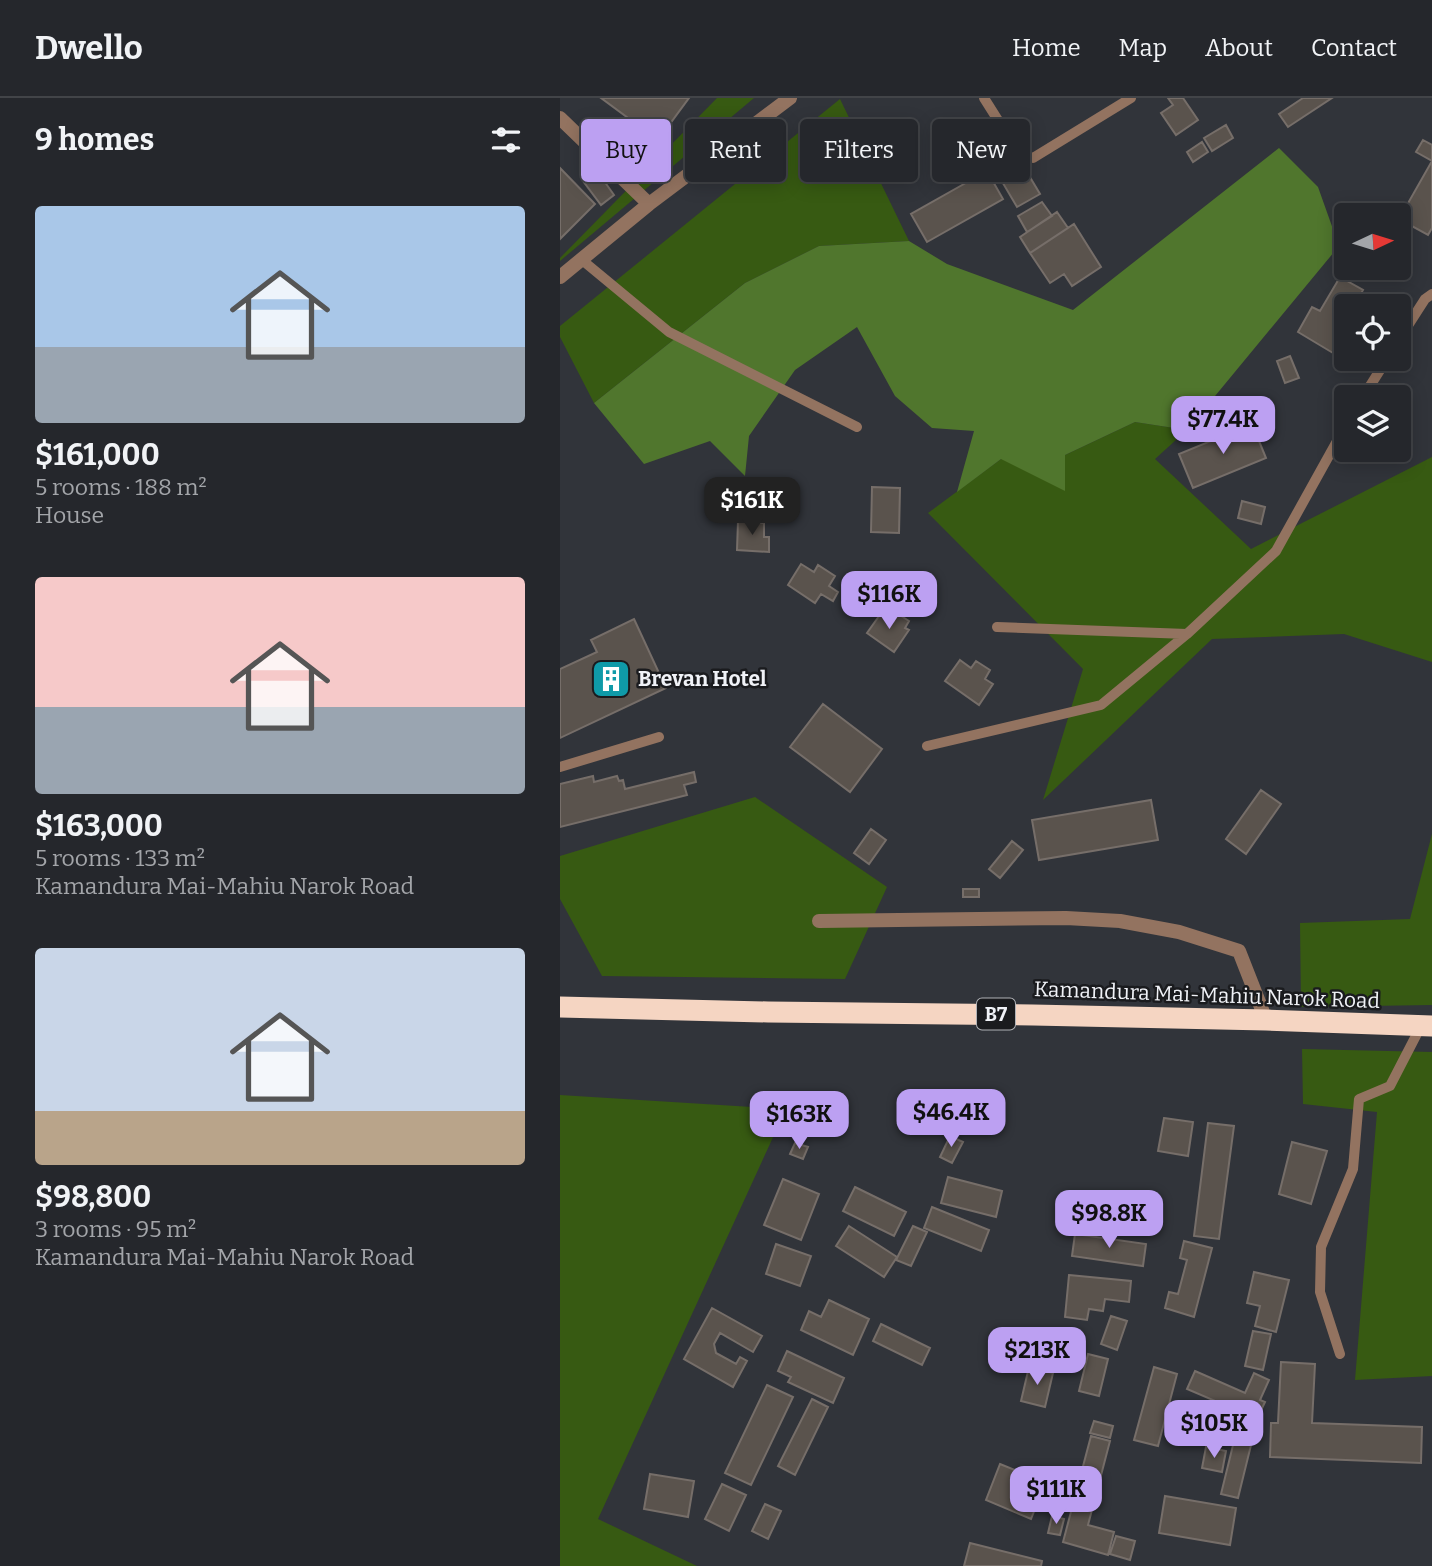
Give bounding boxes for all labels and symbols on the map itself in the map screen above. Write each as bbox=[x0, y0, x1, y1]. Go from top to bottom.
north arrow bbox=[1334, 203, 1410, 280]
pin: $77.4K bbox=[1166, 396, 1280, 456]
pin: $161K bbox=[703, 478, 801, 537]
pin: $116K bbox=[840, 572, 938, 631]
building icon: Brevan Hotel bbox=[590, 658, 632, 700]
place label: Brevan Hotel bbox=[638, 666, 767, 692]
street label: Kamandura Mai-Mahiu Narok Road bbox=[1034, 976, 1380, 1014]
road number: B7 bbox=[977, 998, 1015, 1030]
pin: $46.4K bbox=[894, 1090, 1008, 1149]
pin: $163K bbox=[750, 1091, 848, 1151]
pin: $98.8K bbox=[1052, 1190, 1166, 1250]
pin: $213K bbox=[988, 1328, 1086, 1387]
pin: $105K bbox=[1165, 1400, 1263, 1460]
pin: $111K bbox=[1007, 1466, 1105, 1526]

